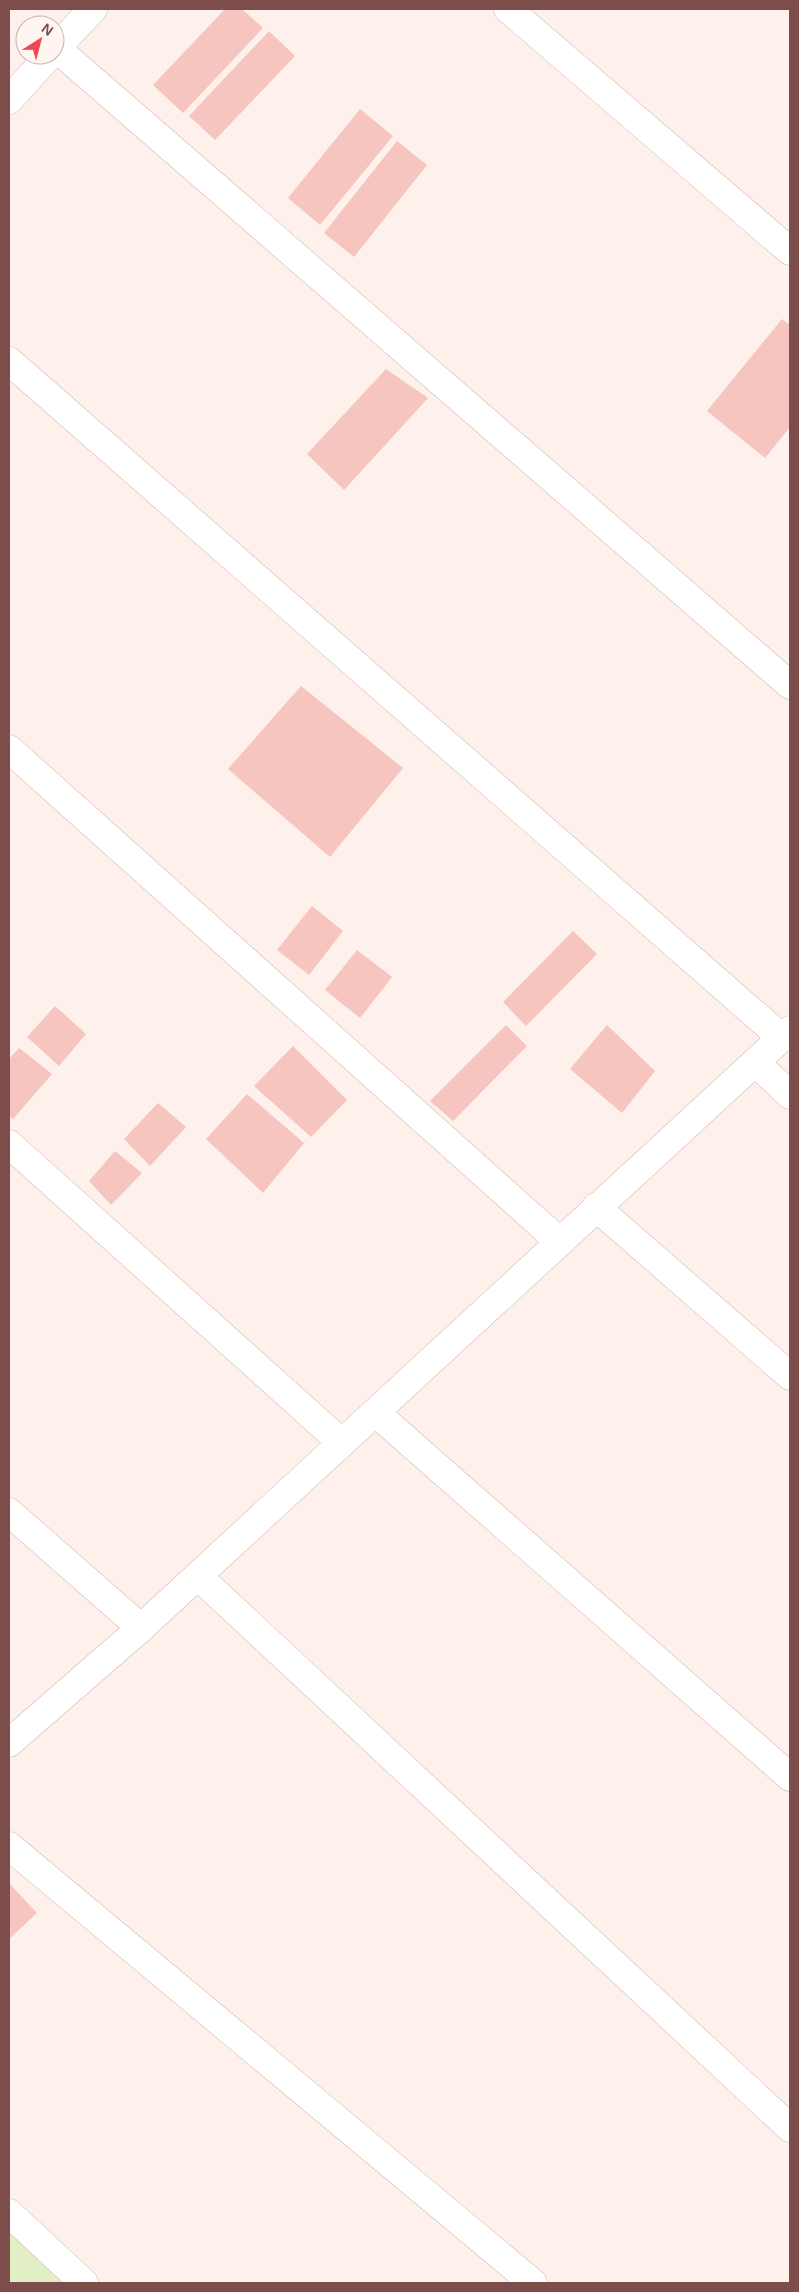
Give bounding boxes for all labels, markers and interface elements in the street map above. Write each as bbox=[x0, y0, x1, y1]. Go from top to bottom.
north arrow bbox=[15, 15, 65, 65]
text: N bbox=[39, 20, 56, 39]

